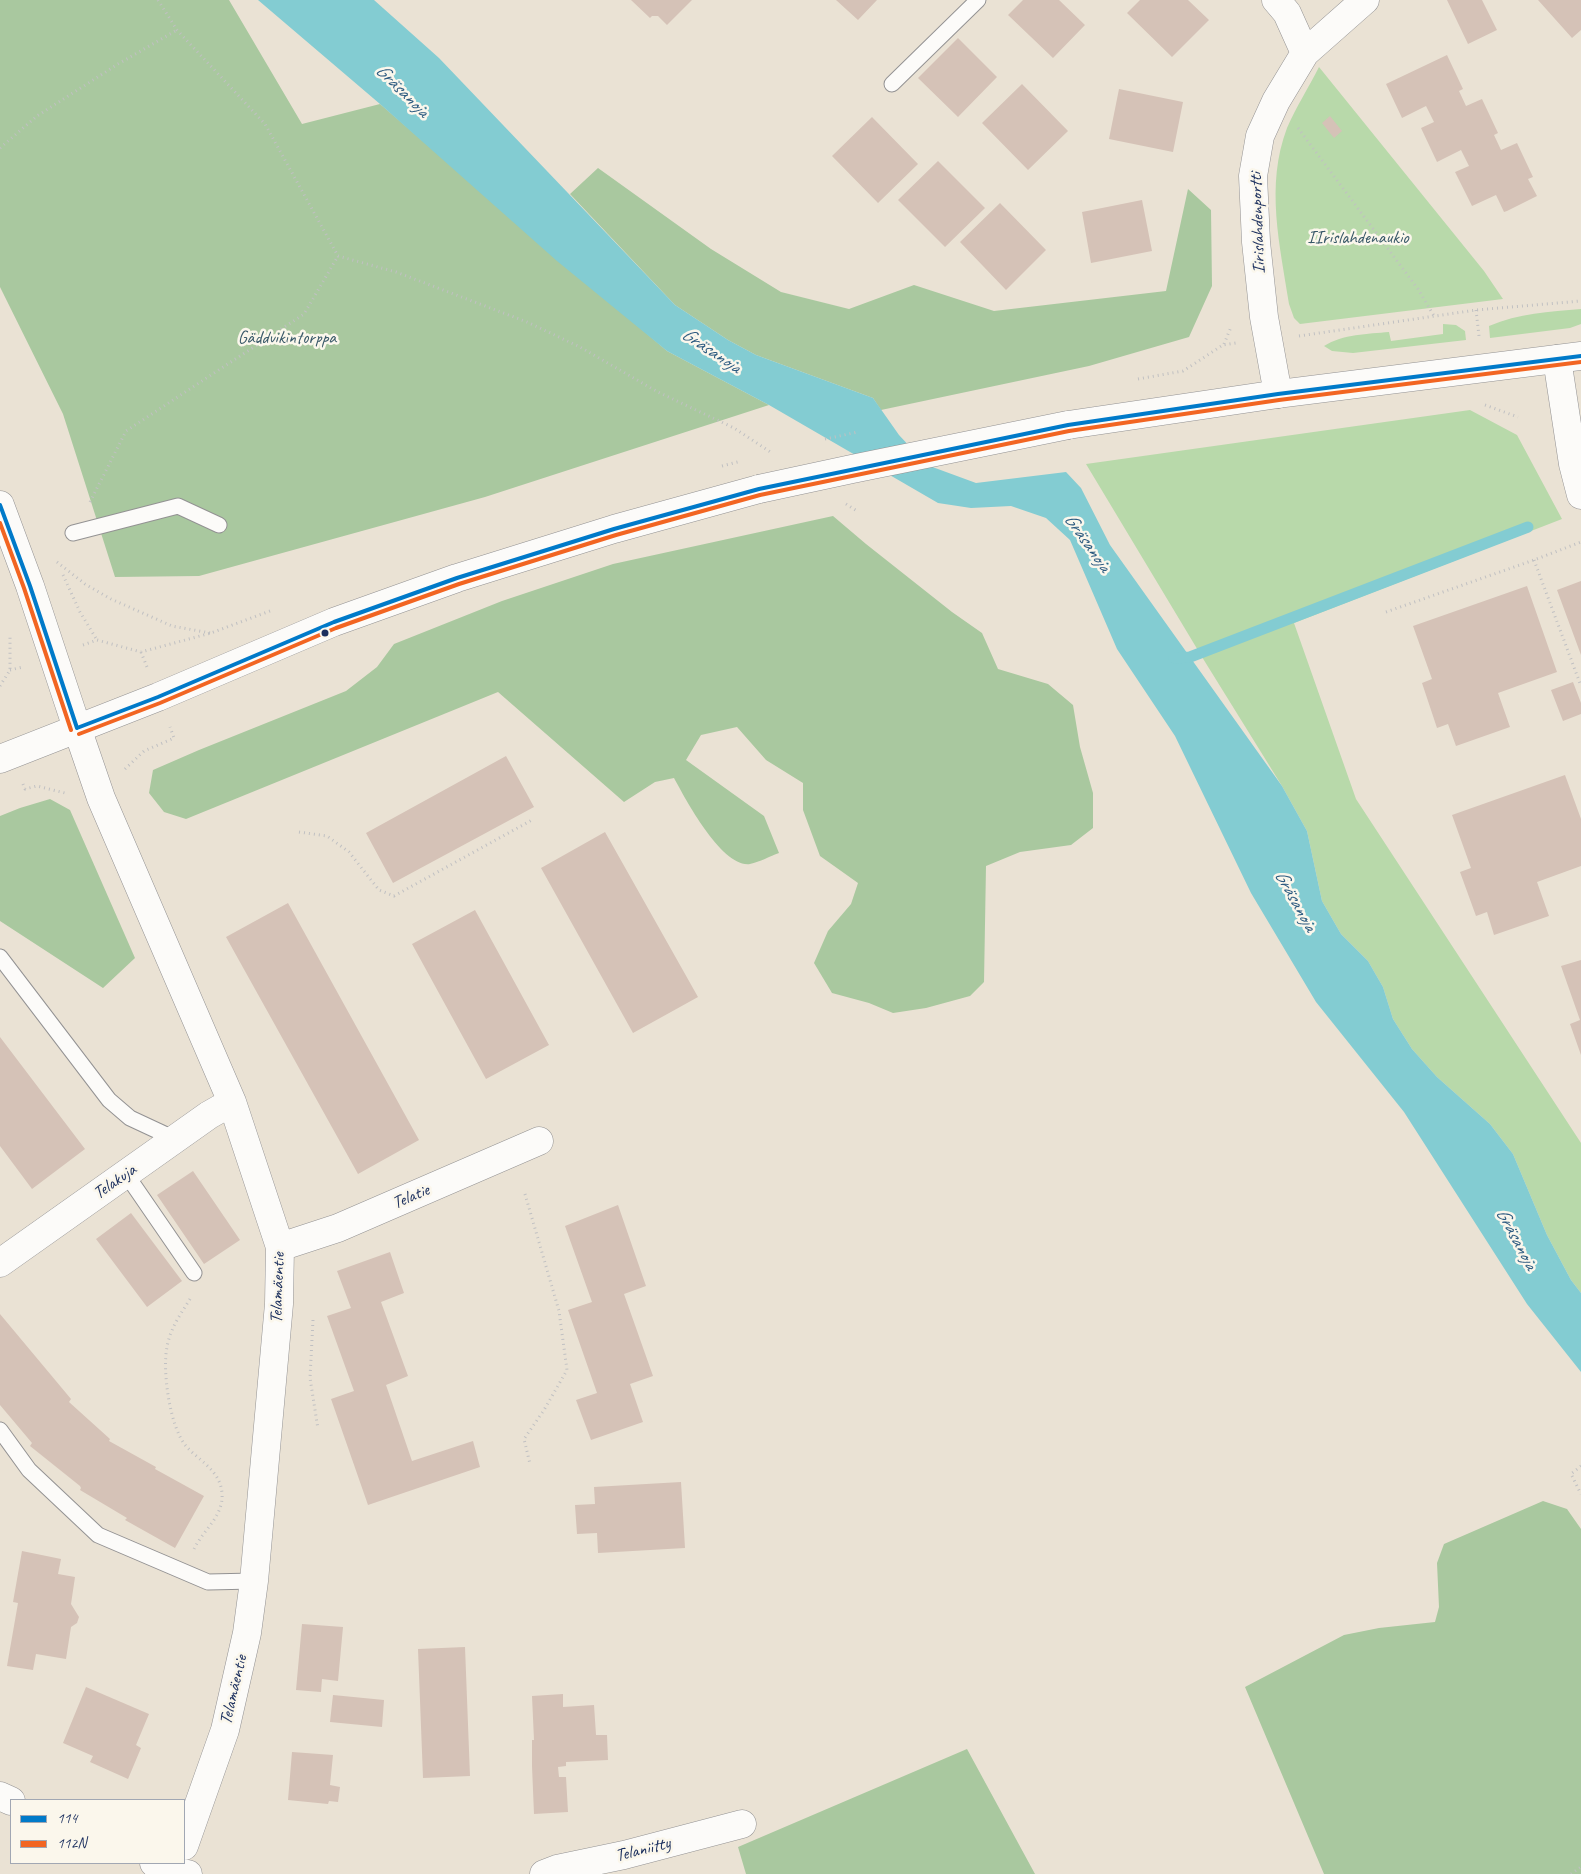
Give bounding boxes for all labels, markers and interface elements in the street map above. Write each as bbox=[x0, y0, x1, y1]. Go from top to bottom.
water label: Gräsanoja bbox=[371, 60, 433, 122]
street label: Iirislahdenportti bbox=[1245, 172, 1271, 274]
park label: IIrislahdenaukio bbox=[1307, 227, 1409, 249]
water label: Gräsanoja bbox=[677, 323, 745, 379]
park label: Gäddvikintorppa bbox=[238, 327, 336, 349]
water label: Gräsanoja bbox=[1059, 509, 1115, 577]
unlabelled marker bbox=[320, 628, 330, 638]
water label: Gräsanoja bbox=[1269, 867, 1321, 935]
street label: Telakuja bbox=[89, 1159, 141, 1205]
street label: Telatie bbox=[389, 1180, 433, 1214]
water label: Gräsanoja bbox=[1490, 1204, 1542, 1274]
street label: Telamäentie bbox=[266, 1252, 290, 1324]
street label: Telamäentie bbox=[216, 1653, 252, 1727]
legend bbox=[10, 1799, 185, 1864]
text: 114 bbox=[57, 1809, 77, 1828]
street label: Telaniitty bbox=[613, 1833, 673, 1867]
text: 112N bbox=[57, 1834, 86, 1853]

